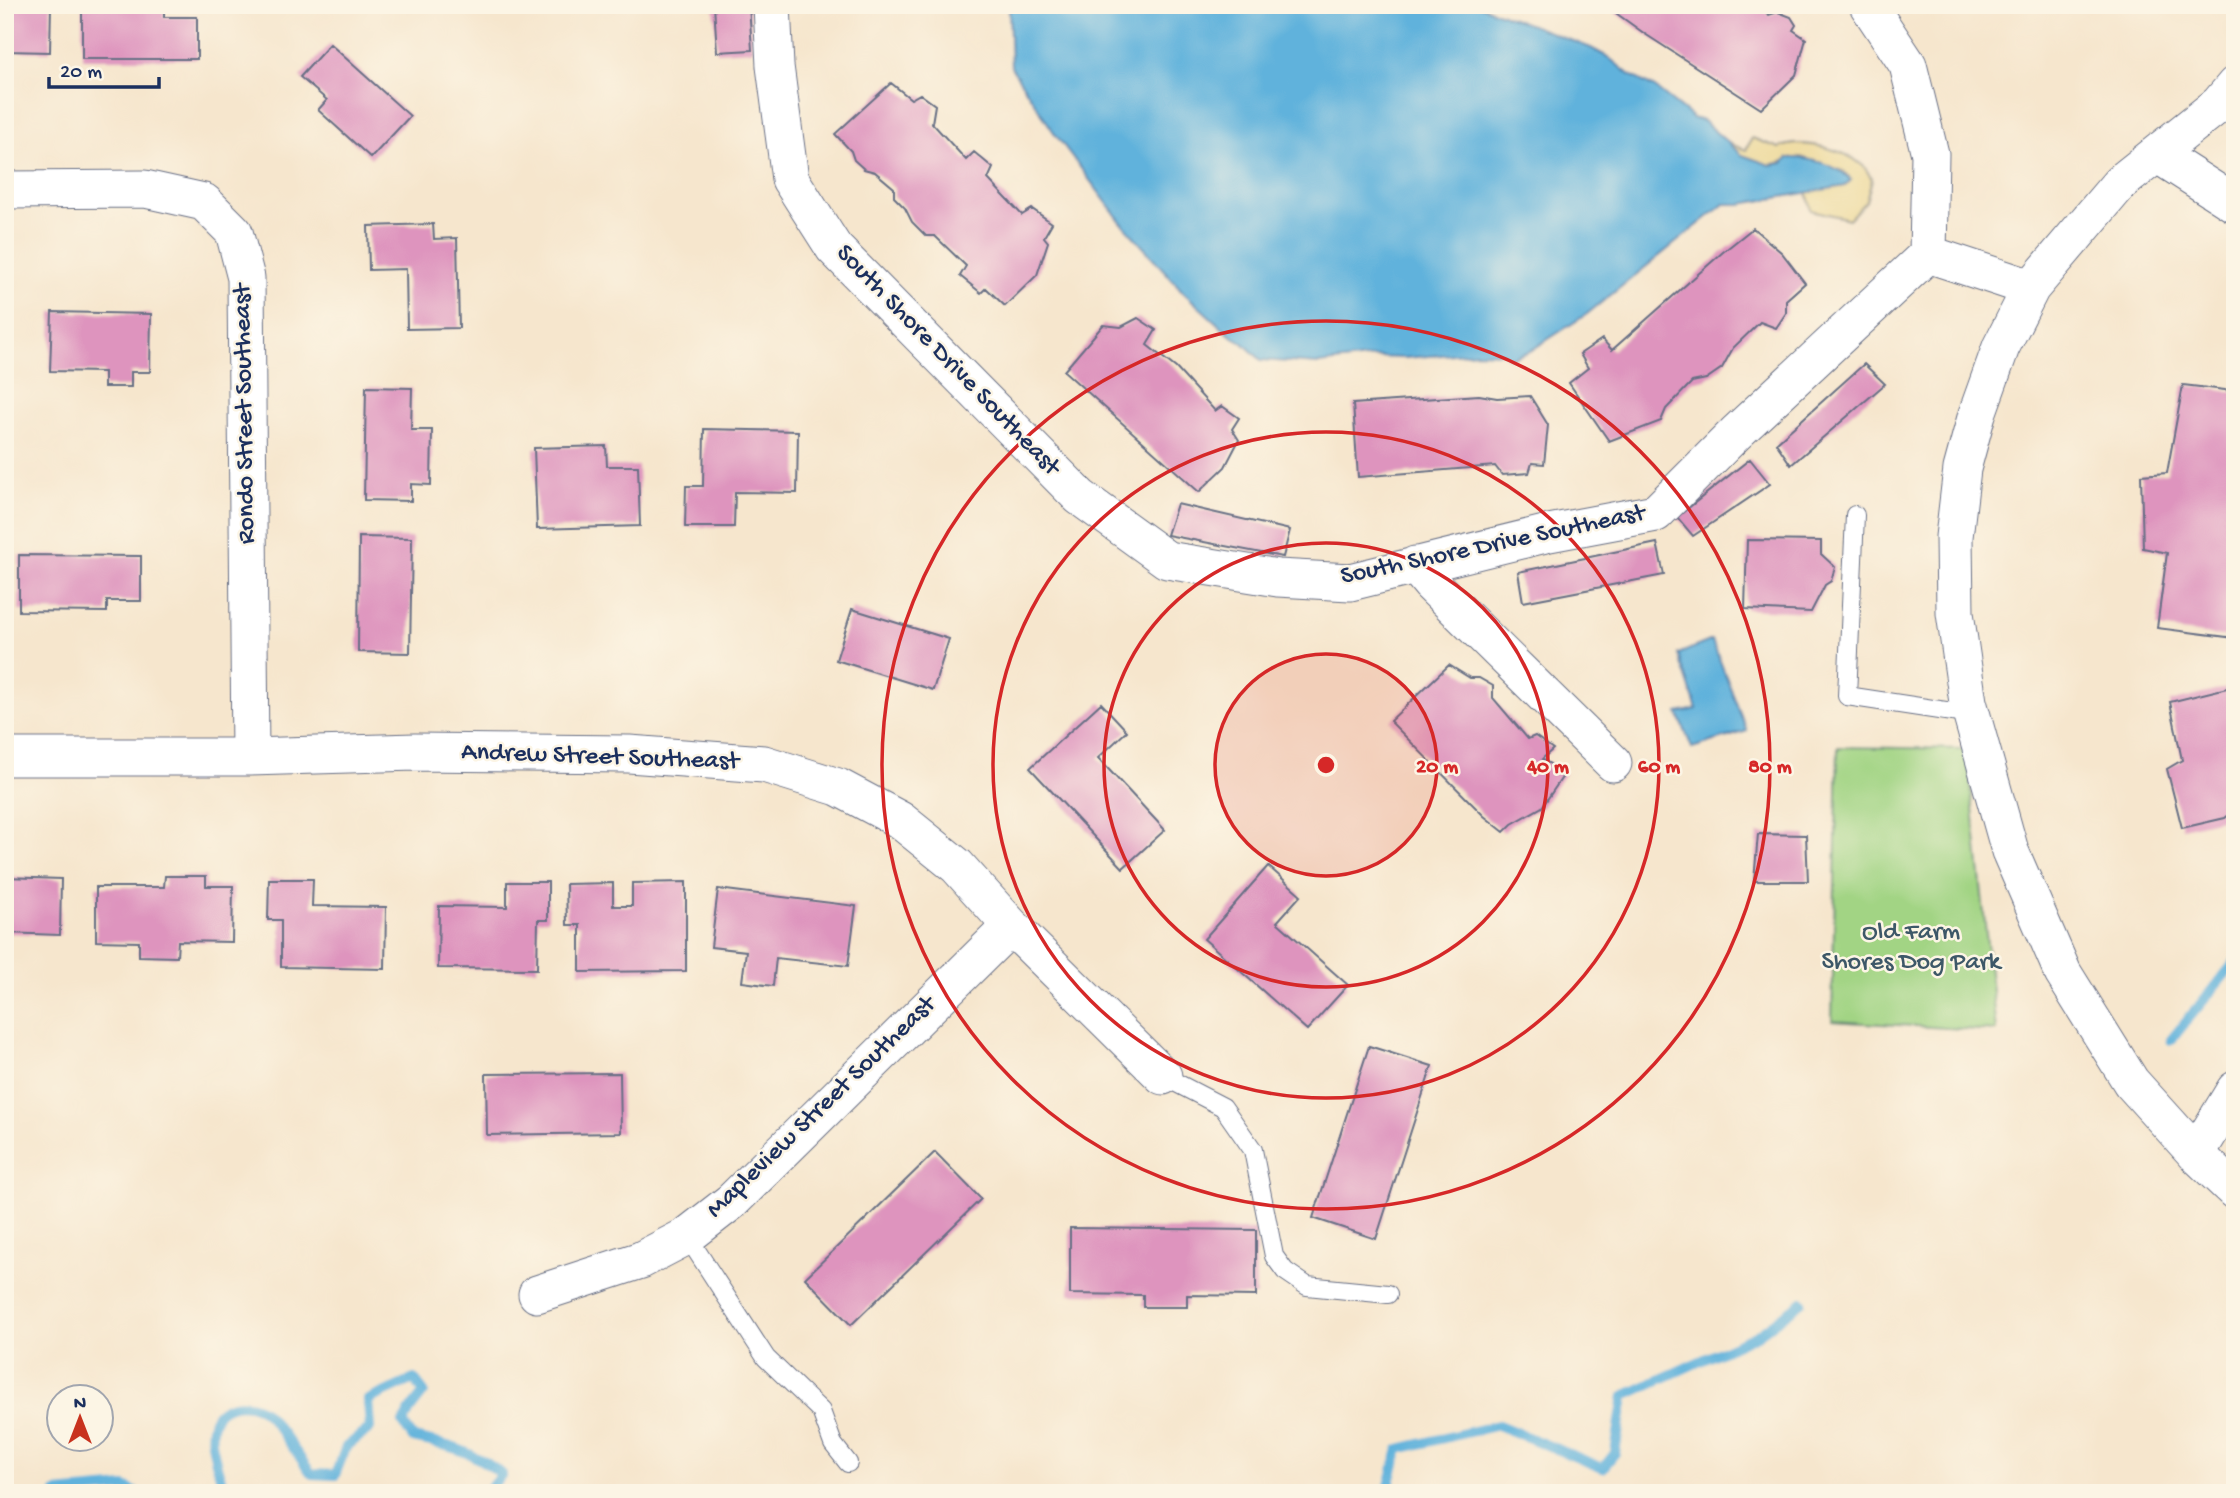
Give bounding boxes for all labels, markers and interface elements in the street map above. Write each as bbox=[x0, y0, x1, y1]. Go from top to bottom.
scale bar bbox=[49, 46, 159, 90]
text: 20 m bbox=[60, 61, 102, 86]
street label: South Shore Drive Southeast bbox=[828, 239, 1067, 485]
street label: Rondo Street Southeast bbox=[228, 281, 264, 544]
street label: South Shore Drive Southeast bbox=[1338, 498, 1650, 593]
street label: Andrew Street Southeast bbox=[461, 738, 742, 778]
centre of rings bbox=[1314, 753, 1338, 777]
text: 20 m bbox=[1416, 756, 1458, 781]
text: 40 m bbox=[1526, 756, 1569, 781]
text: 60 m bbox=[1638, 756, 1680, 781]
text: 80 m bbox=[1748, 756, 1792, 781]
park label: Old Farm Shores Dog Park bbox=[1822, 918, 2003, 979]
street label: Mapleview Street Southeast bbox=[701, 989, 945, 1226]
north arrow bbox=[46, 1382, 116, 1452]
text: N bbox=[74, 1393, 86, 1416]

